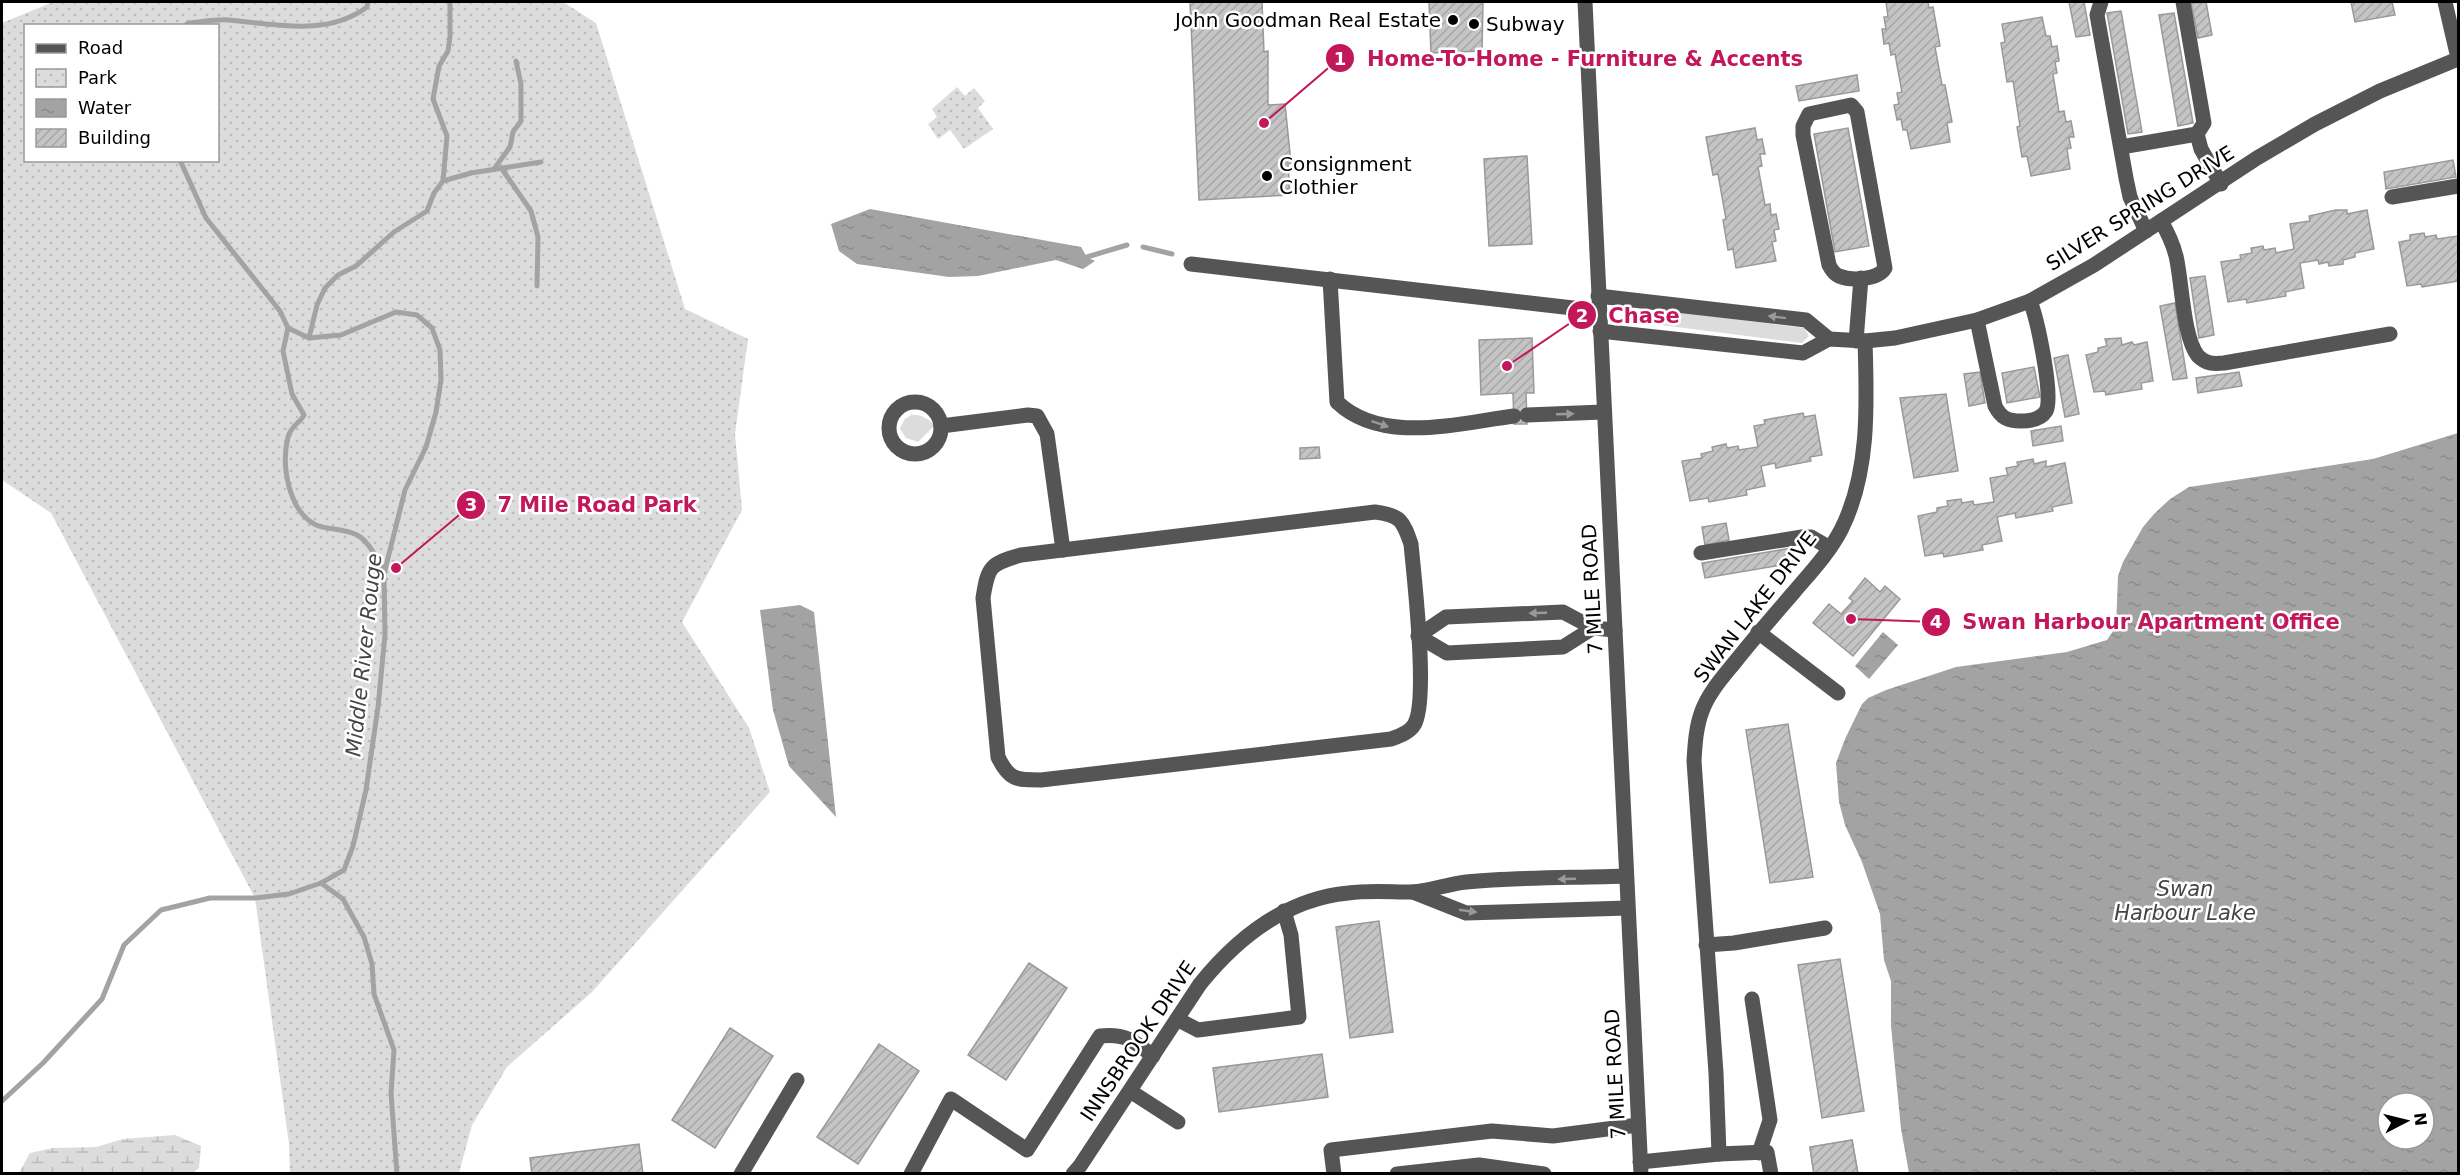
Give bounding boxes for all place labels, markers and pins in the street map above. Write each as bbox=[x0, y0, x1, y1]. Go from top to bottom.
place label: John Goodman Real Estate bbox=[1173, 8, 1441, 32]
place label: Subway bbox=[1486, 12, 1565, 36]
marker: John Goodman Real Estate bbox=[1446, 13, 1460, 27]
marker: Subway bbox=[1467, 17, 1481, 31]
callout: Home-To-Home - Furniture & Accents bbox=[1325, 39, 1815, 78]
place label: Consignment Clothier bbox=[1279, 152, 1412, 199]
marker: Consignment Clothier bbox=[1260, 169, 1274, 183]
callout: Chase bbox=[1567, 296, 1692, 335]
callout: 7 Mile Road Park bbox=[456, 485, 709, 524]
callout: Swan Harbour Apartment Office bbox=[1921, 603, 2352, 642]

